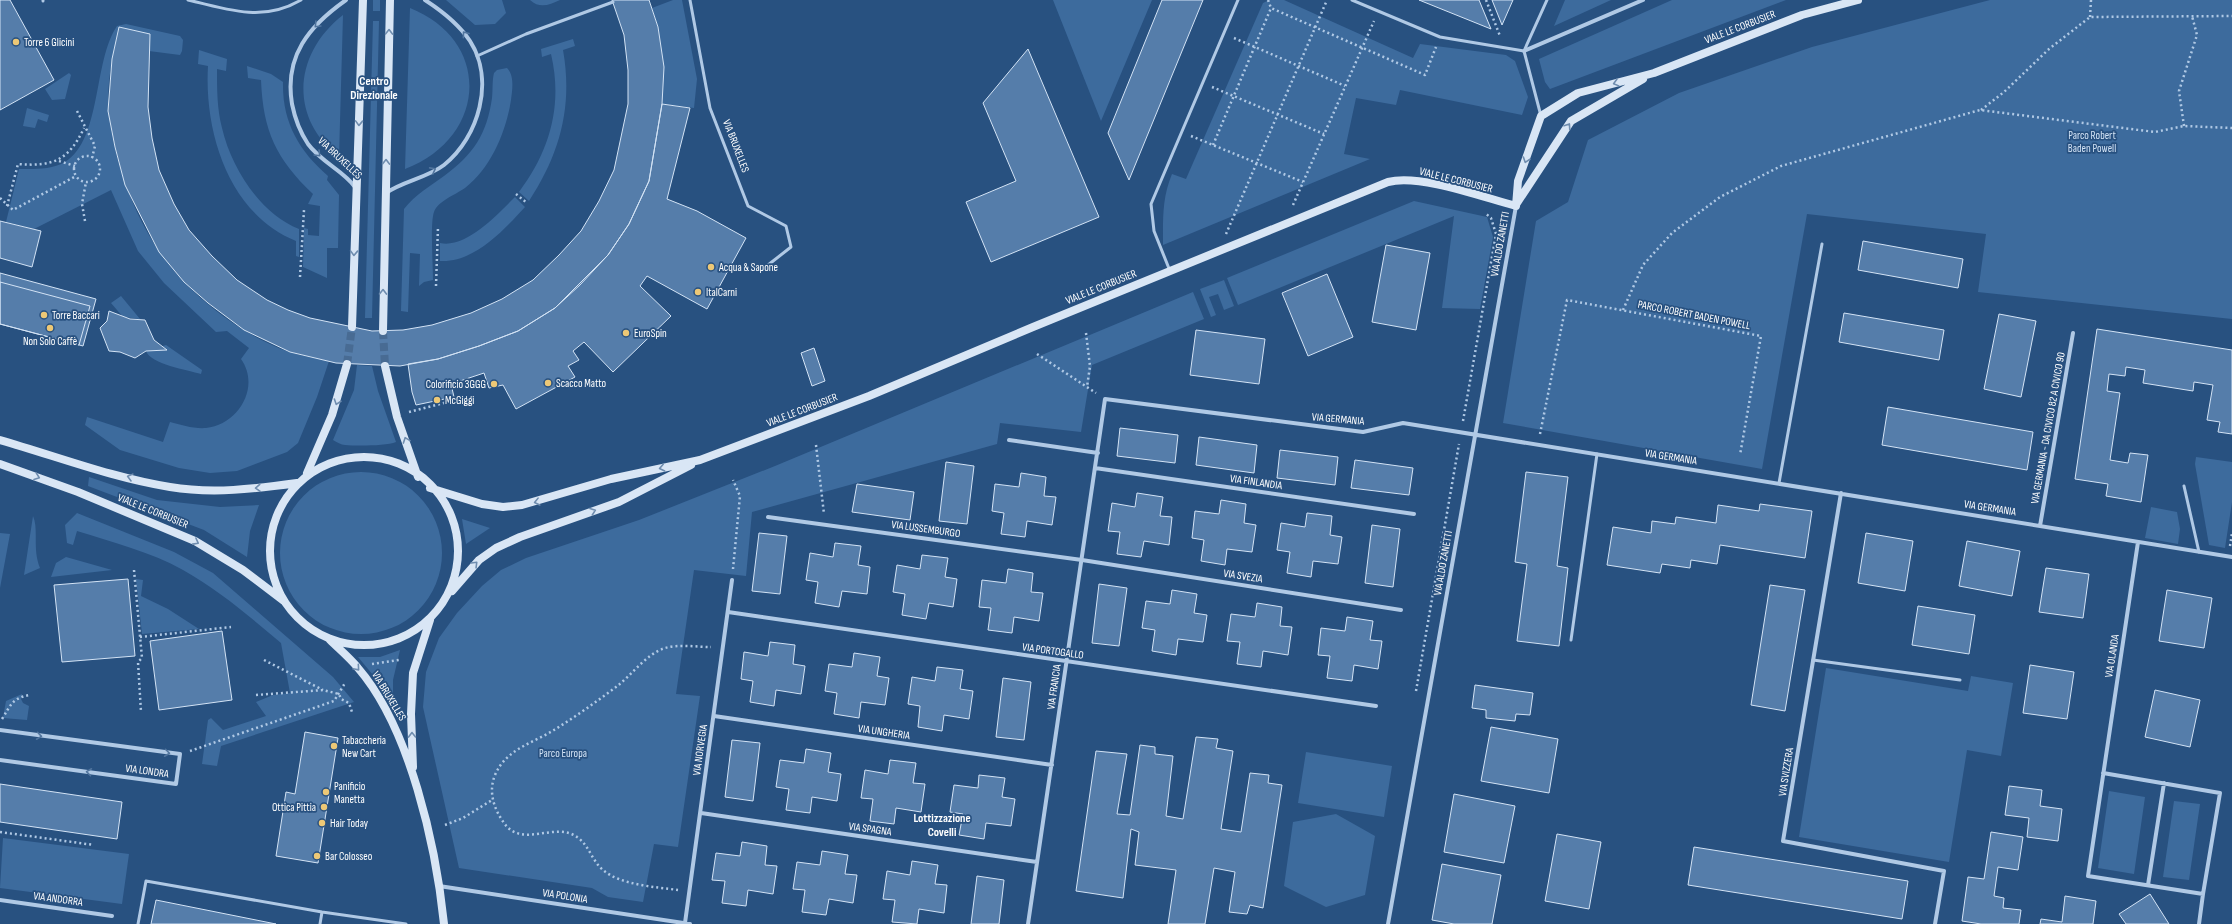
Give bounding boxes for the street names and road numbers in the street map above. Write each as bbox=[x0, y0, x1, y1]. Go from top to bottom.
street label: VIALE LE CORBUSIER bbox=[1703, 7, 1777, 47]
street label: VIA BRUXELLES bbox=[720, 118, 752, 175]
street label: VIA BRUXELLES bbox=[315, 134, 365, 182]
street label: VIALE LE CORBUSIER bbox=[1418, 165, 1494, 195]
street label: VIA ALDO ZANETTI bbox=[1488, 211, 1512, 277]
street label: VIALE LE CORBUSIER bbox=[1064, 267, 1138, 307]
street label: PARCO ROBERT BADEN POWELL bbox=[1637, 298, 1751, 332]
street label: VIA GERMANIA - DA CIVICO 82 A CIVICO 90 bbox=[2028, 351, 2068, 505]
street label: VIALE LE CORBUSIER bbox=[765, 390, 839, 430]
street label: VIA GERMANIA bbox=[1311, 410, 1365, 428]
street label: VIA GERMANIA bbox=[1644, 446, 1698, 468]
street label: VIA FINLANDIA bbox=[1229, 472, 1283, 492]
street label: VIALE LE CORBUSIER bbox=[116, 491, 190, 531]
street label: VIA GERMANIA bbox=[1963, 497, 2017, 519]
street label: VIA LUSSEMBURGO bbox=[891, 518, 961, 540]
street label: VIA ALDO ZANETTI bbox=[1431, 530, 1455, 596]
street label: VIA SVEZIA bbox=[1223, 567, 1264, 586]
street label: VIA OLANDA bbox=[2102, 633, 2122, 679]
street label: VIA PORTOGALLO bbox=[1021, 640, 1085, 662]
street label: VIA FRANCIA bbox=[1044, 663, 1064, 710]
street label: VIA BRUXELLES bbox=[369, 669, 409, 723]
street label: VIA UNGHERIA bbox=[857, 722, 911, 742]
street label: VIA NORVEGIA bbox=[690, 723, 710, 776]
street label: VIA SVIZZERA bbox=[1776, 747, 1796, 797]
street label: VIA LONDRA bbox=[124, 762, 170, 781]
street label: VIA SPAGNA bbox=[848, 820, 893, 838]
street label: VIA POLONIA bbox=[541, 886, 589, 906]
street label: VIA ANDORRA bbox=[33, 889, 84, 909]

